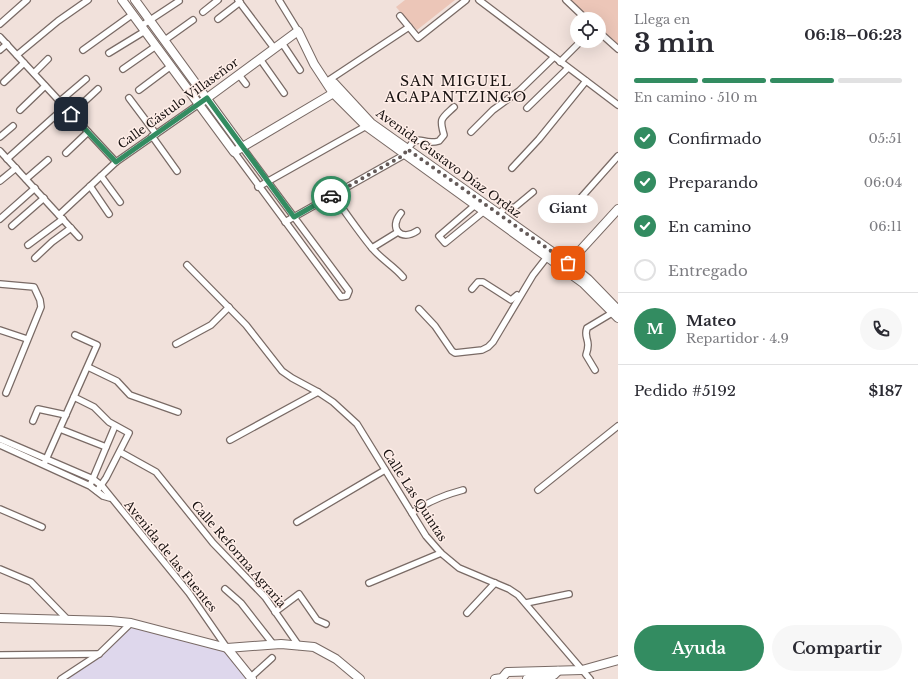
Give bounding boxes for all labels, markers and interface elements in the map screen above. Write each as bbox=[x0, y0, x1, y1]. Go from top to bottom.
text: Llega en bbox=[634, 11, 690, 28]
map controls bbox=[570, 12, 606, 48]
button: locate bbox=[570, 12, 606, 48]
text: 06:18–06:23 bbox=[804, 25, 902, 44]
text: 3 min bbox=[634, 27, 715, 59]
street label: Calle Cástulo Villaseñor bbox=[115, 54, 241, 152]
district label: SAN MIGUEL ACAPANTZINGO bbox=[384, 72, 527, 106]
text: En camino · 510 m bbox=[634, 89, 757, 106]
pin bbox=[54, 97, 88, 131]
icon: home bbox=[60, 103, 82, 125]
street label: Avenida Gustavo Díaz Ordaz bbox=[373, 105, 525, 221]
icon: check bbox=[634, 127, 656, 149]
text: Confirmado bbox=[668, 129, 761, 148]
text: 05:51 bbox=[868, 130, 902, 147]
icon: check bbox=[634, 171, 656, 193]
text: Preparando bbox=[668, 173, 758, 192]
text: 06:04 bbox=[864, 174, 902, 191]
courier bbox=[311, 176, 351, 216]
icon: car bbox=[320, 185, 342, 207]
callout: Giant bbox=[538, 195, 598, 223]
text: Giant bbox=[549, 200, 587, 217]
icon: check bbox=[634, 215, 656, 237]
text: En camino bbox=[668, 217, 751, 236]
text: 06:11 bbox=[869, 218, 902, 235]
pin bbox=[551, 246, 585, 280]
icon: bag bbox=[557, 252, 579, 274]
text: Entregado bbox=[668, 261, 748, 280]
button: phone bbox=[860, 308, 902, 350]
text: Mateo bbox=[686, 311, 736, 330]
text: M bbox=[646, 319, 664, 338]
text: Repartidor · 4.9 bbox=[686, 330, 789, 347]
text: Pedido #5192 bbox=[634, 381, 736, 400]
text: $187 bbox=[869, 381, 902, 400]
street label: Calle Las Quintas bbox=[380, 446, 450, 544]
street label: Avenida de las Fuentes bbox=[121, 497, 221, 615]
street label: Calle Reforma Agraria bbox=[189, 498, 290, 611]
button: Ayuda bbox=[634, 625, 764, 671]
button: Compartir bbox=[772, 625, 902, 671]

